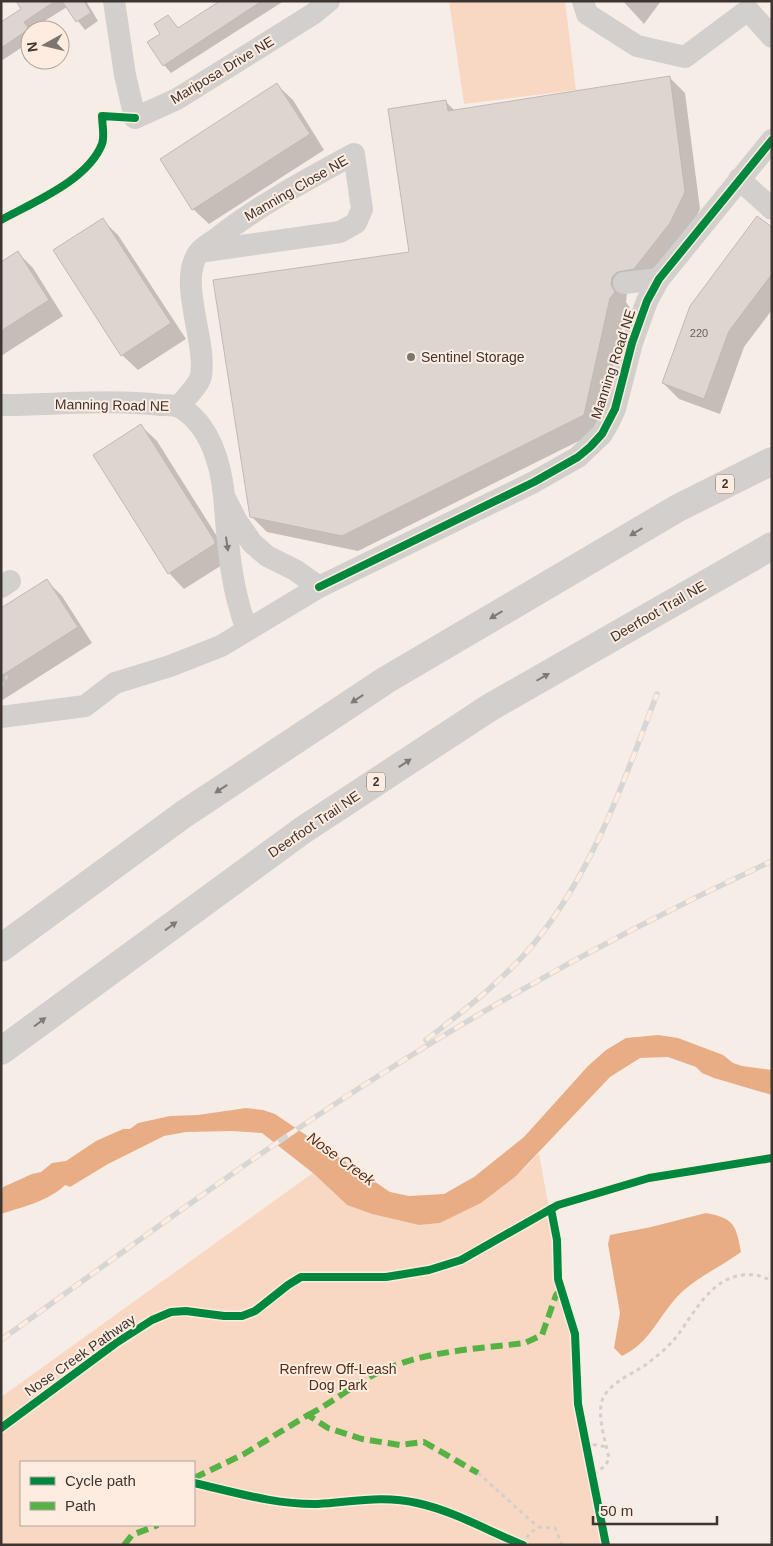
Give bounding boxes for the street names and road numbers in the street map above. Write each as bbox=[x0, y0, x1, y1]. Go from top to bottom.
street label: Mariposa Drive NE bbox=[168, 33, 276, 107]
street label: Manning Close NE bbox=[241, 152, 351, 224]
street label: Manning Road NE bbox=[588, 307, 638, 421]
street label: Manning Road NE bbox=[55, 396, 169, 414]
road number: 2 bbox=[716, 474, 734, 494]
street label: Deerfoot Trail NE bbox=[608, 577, 708, 645]
road number: 2 bbox=[367, 772, 385, 792]
street label: Deerfoot Trail NE bbox=[265, 787, 363, 861]
street label: Nose Creek Pathway bbox=[22, 1311, 138, 1399]

